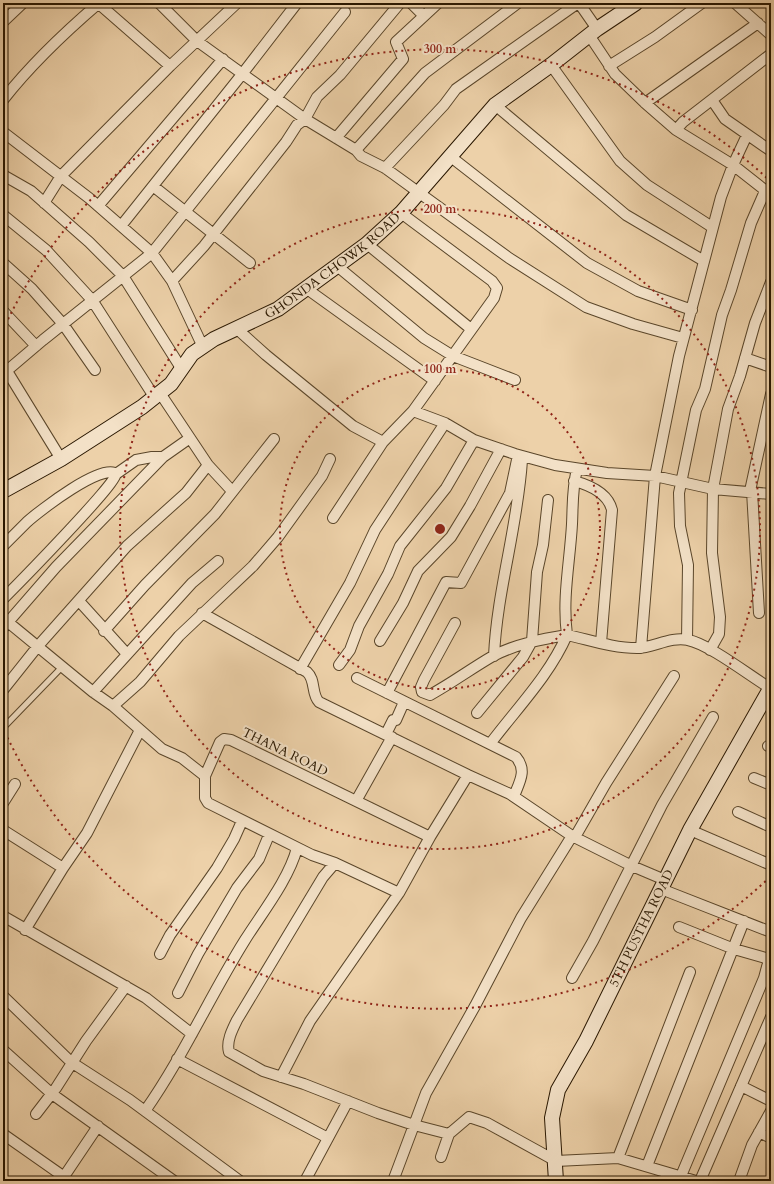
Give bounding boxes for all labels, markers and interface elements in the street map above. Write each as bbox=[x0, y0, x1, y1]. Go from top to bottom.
text: 300 m bbox=[424, 41, 457, 57]
text: 200 m bbox=[424, 201, 457, 217]
street label: GHONDA CHOWK ROAD bbox=[262, 209, 405, 323]
text: 100 m bbox=[424, 361, 457, 377]
centre of rings bbox=[433, 522, 447, 536]
street label: THANA ROAD bbox=[239, 723, 331, 781]
street label: 5TH PUSTHA ROAD bbox=[605, 866, 678, 990]

